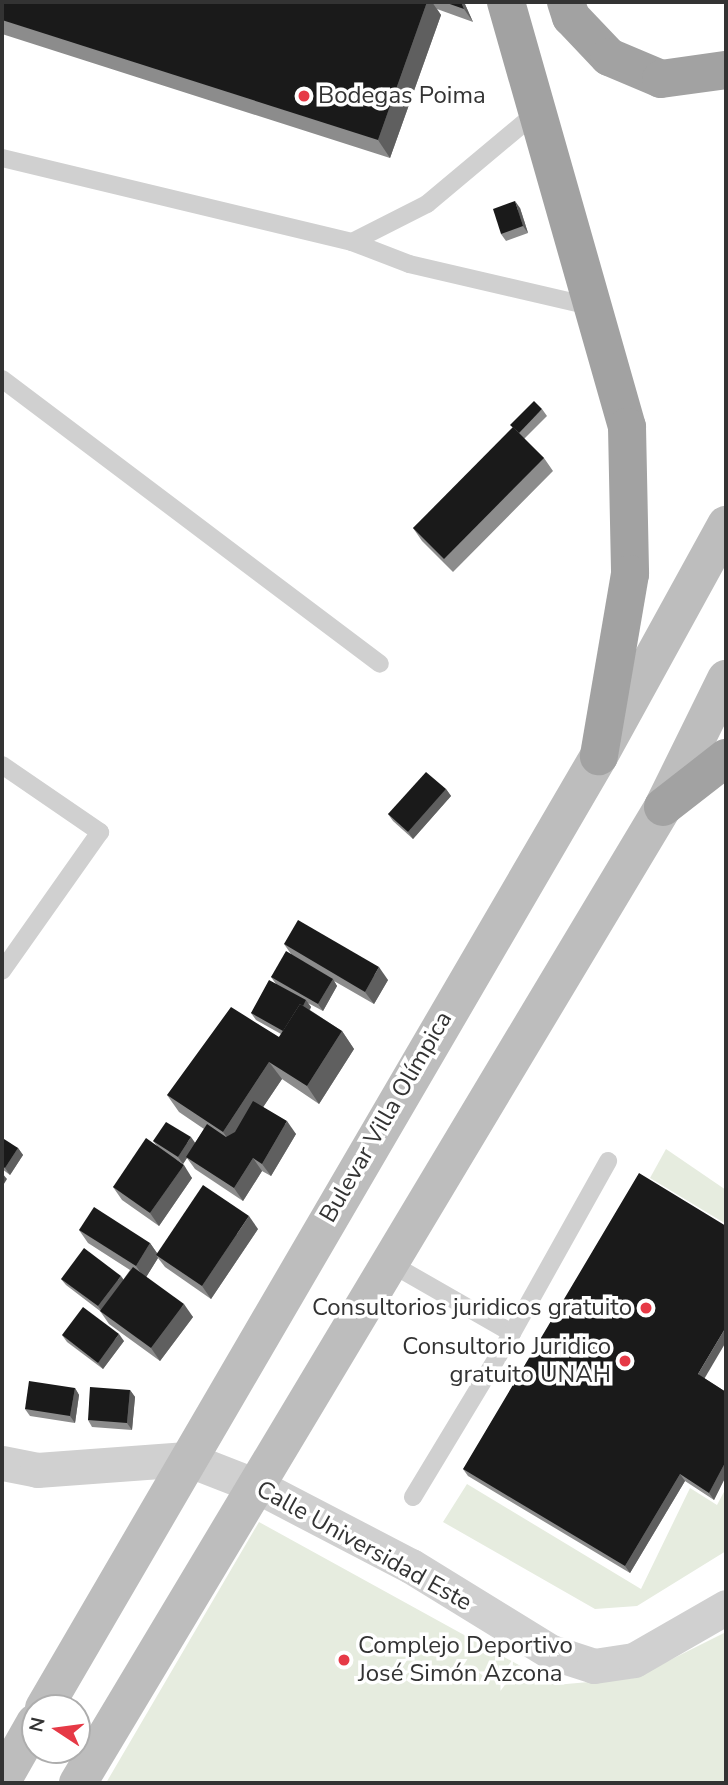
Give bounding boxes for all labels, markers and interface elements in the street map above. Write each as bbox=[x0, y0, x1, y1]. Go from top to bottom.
place label: Bodegas Poima bbox=[318, 82, 486, 110]
marker: Bodegas Poima bbox=[296, 88, 312, 104]
street label: Bulevar Villa Olímpica bbox=[314, 1006, 458, 1228]
place label: Consultorios juridicos gratuito bbox=[312, 1294, 632, 1322]
marker: Consultorios juridicos gratuito bbox=[638, 1300, 654, 1316]
place label: Consultorio Juridico gratuito UNAH bbox=[402, 1333, 611, 1389]
marker: Consultorio Juridico gratuito UNAH bbox=[617, 1353, 633, 1369]
street label: Calle Universidad Este bbox=[251, 1475, 477, 1617]
place label: Complejo Deportivo José Simón Azcona bbox=[358, 1632, 573, 1688]
marker: Complejo Deportivo José Simón Azcona bbox=[336, 1652, 352, 1668]
north arrow bbox=[21, 1694, 91, 1764]
text: N bbox=[23, 1715, 52, 1735]

